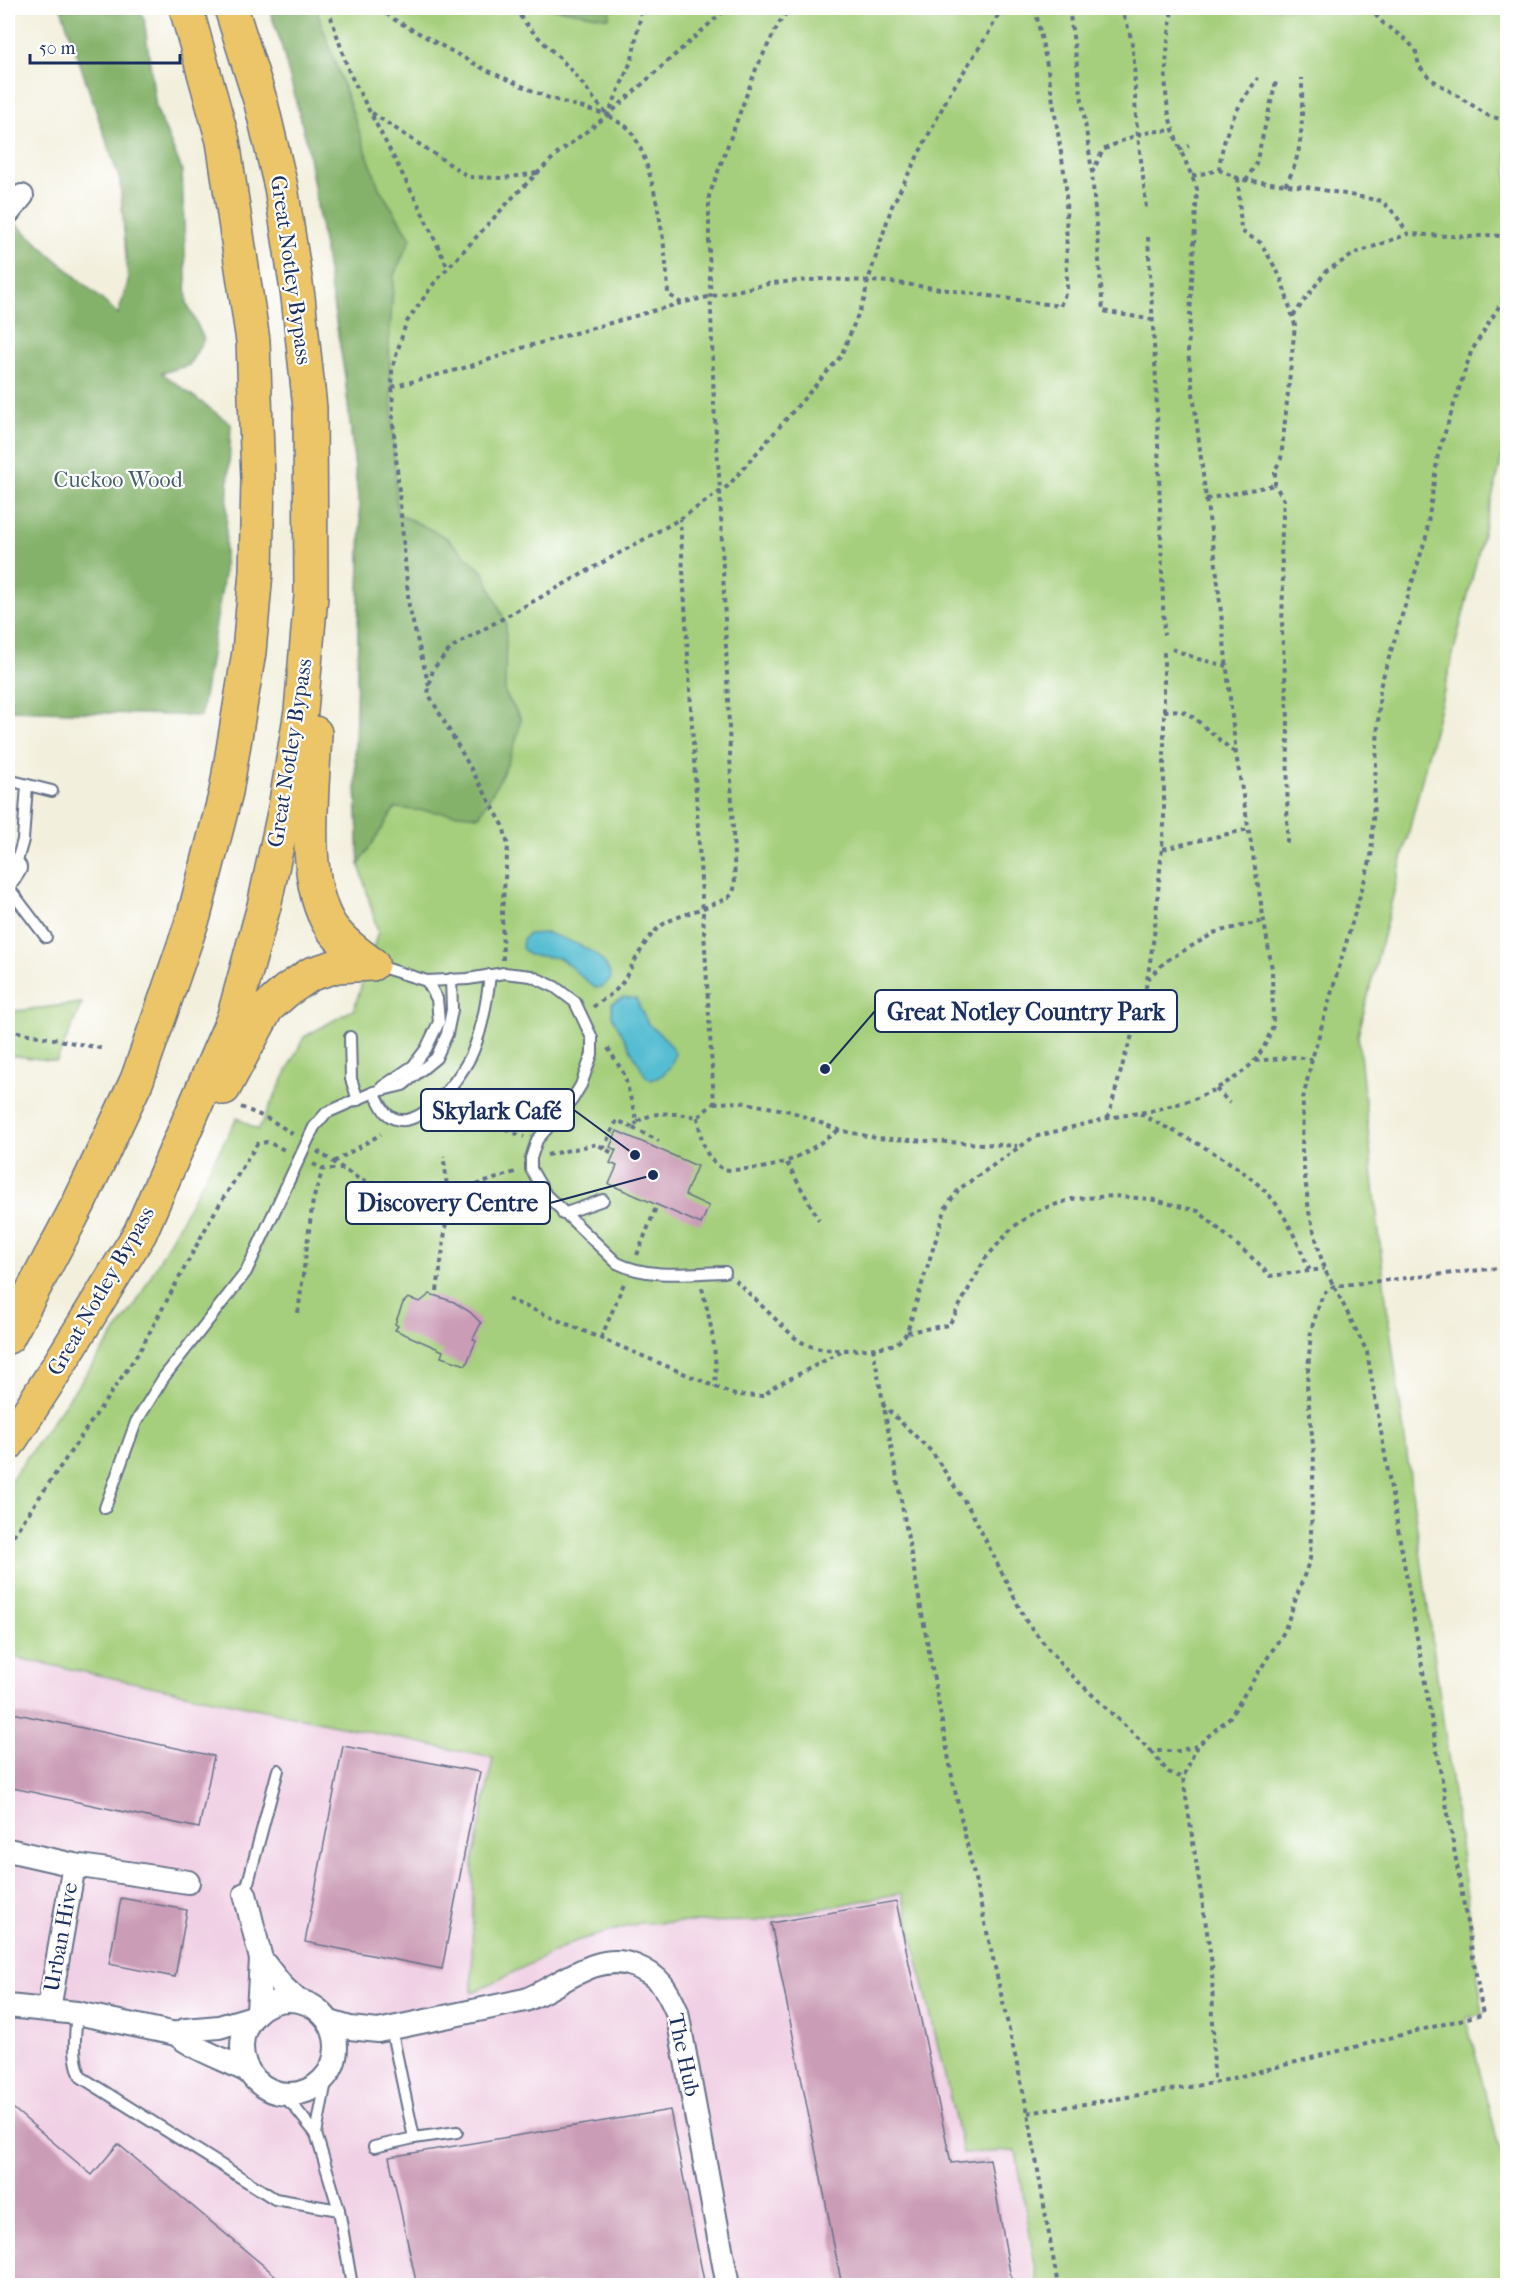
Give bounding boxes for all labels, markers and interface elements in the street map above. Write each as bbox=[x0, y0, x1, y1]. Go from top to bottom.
scale bar bbox=[30, 27, 180, 65]
text: 50 m bbox=[39, 38, 76, 59]
street label: Great Notley Bypass bbox=[265, 174, 317, 366]
park label: Cuckoo Wood bbox=[53, 467, 184, 493]
street label: Great Notley Bypass bbox=[262, 657, 318, 849]
callout: Great Notley Country Park bbox=[875, 990, 1177, 1032]
text: Great Notley Country Park bbox=[887, 998, 1166, 1026]
callout: Skylark Café bbox=[421, 1089, 574, 1131]
text: Skylark Café bbox=[432, 1097, 562, 1125]
callout: Discovery Centre bbox=[346, 1182, 550, 1224]
text: Discovery Centre bbox=[358, 1189, 538, 1217]
street label: Great Notley Bypass bbox=[42, 1202, 160, 1380]
street label: Urban Hive bbox=[39, 1880, 83, 1994]
street label: The Hub bbox=[663, 2011, 705, 2099]

